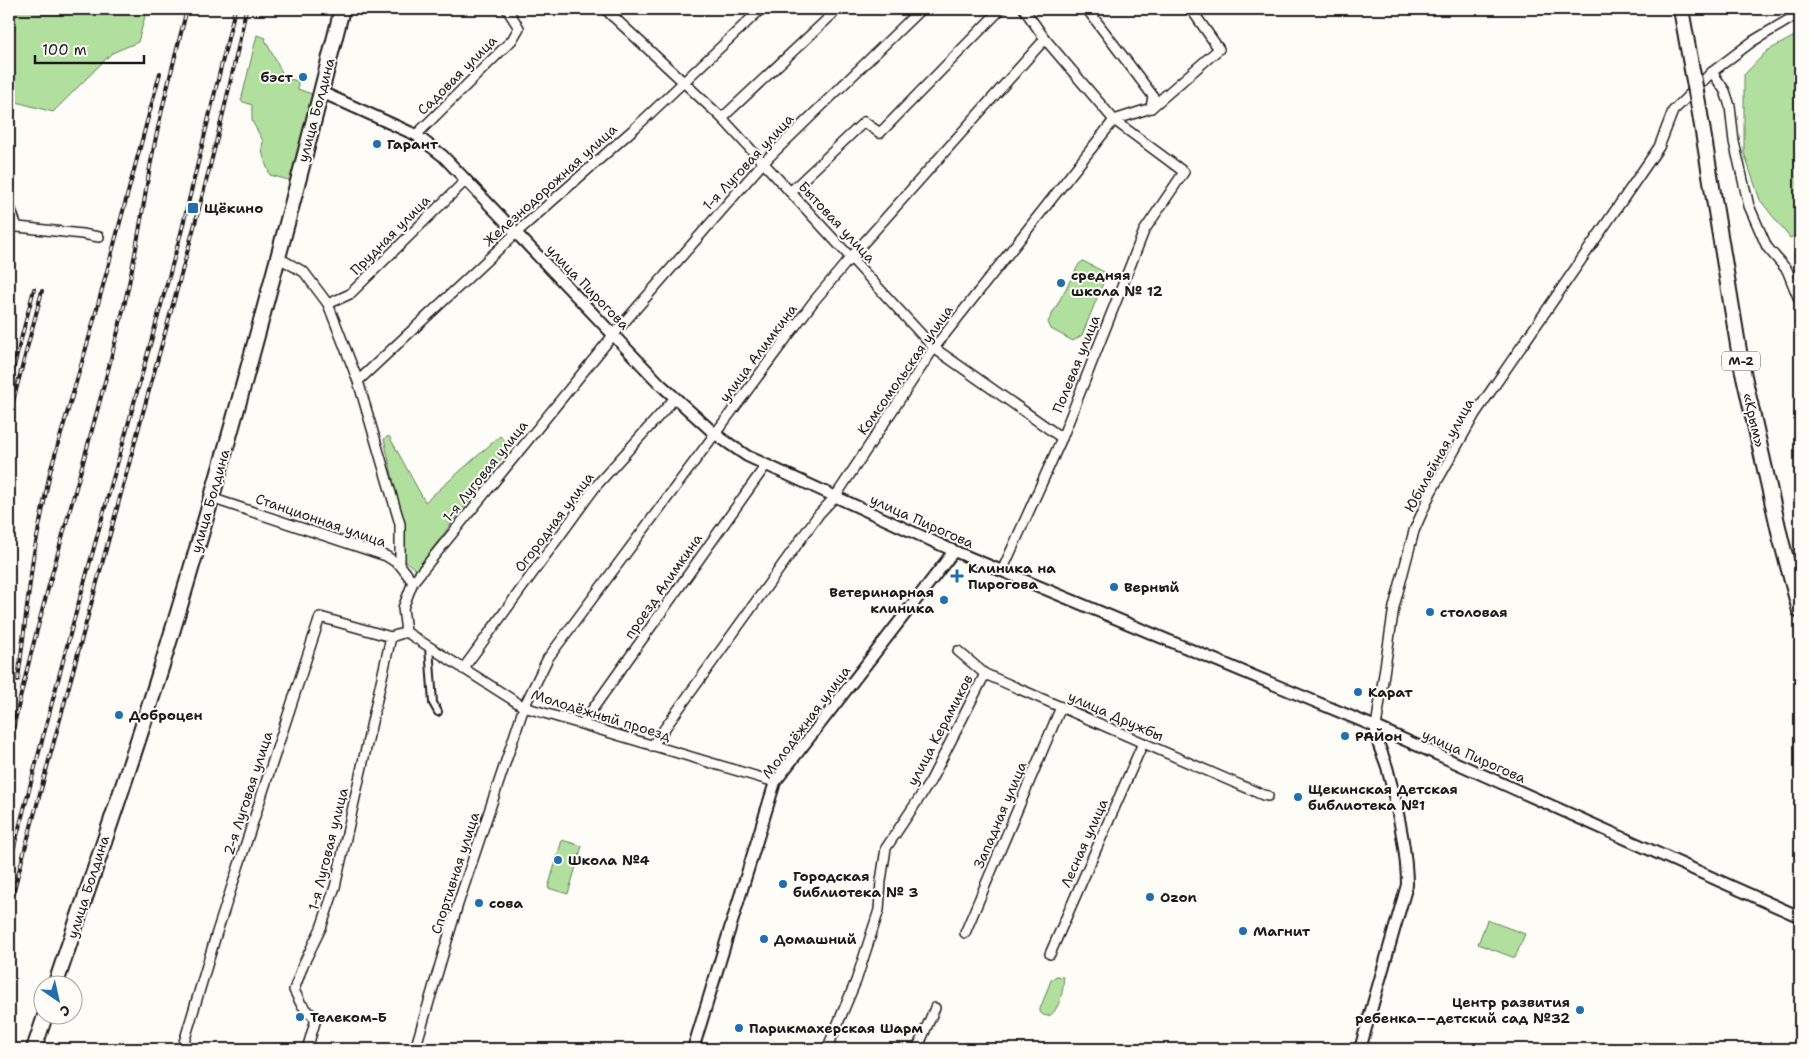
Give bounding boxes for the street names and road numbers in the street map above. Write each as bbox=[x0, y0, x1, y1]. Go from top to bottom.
street label: Садовая улица bbox=[413, 31, 501, 119]
street label: улица Болдина bbox=[293, 56, 339, 164]
street label: 1-я Луговая улица bbox=[699, 110, 798, 214]
street label: Железнодорожная улица bbox=[479, 120, 621, 250]
street label: Бытовая улица bbox=[795, 177, 880, 267]
street label: Прудная улица bbox=[346, 191, 434, 279]
street label: улица Пирогова bbox=[543, 241, 633, 334]
street label: улица Алимкина bbox=[715, 300, 801, 406]
street label: Комсомольская улица bbox=[853, 301, 957, 438]
street label: Полевая улица bbox=[1048, 312, 1104, 416]
road number: М-2 bbox=[1722, 352, 1760, 371]
street label: «Крым» bbox=[1739, 391, 1769, 449]
street label: Юбилейная улица bbox=[1400, 395, 1478, 515]
street label: 1-я Луговая улица bbox=[438, 416, 532, 525]
street label: улица Болдина bbox=[187, 447, 234, 555]
street label: Огородная улица bbox=[511, 468, 598, 575]
street label: Станционная улица bbox=[253, 489, 389, 551]
street label: улица Пирогова bbox=[867, 490, 977, 552]
street label: проезд Алимкина bbox=[620, 530, 706, 642]
street label: Молодёжная улица bbox=[758, 662, 854, 782]
street label: улица Керамиков bbox=[903, 671, 977, 789]
street label: Молодёжный проезд bbox=[529, 685, 673, 745]
street label: улица Дружбы bbox=[1065, 687, 1167, 745]
street label: улица Пирогова bbox=[1419, 725, 1529, 787]
street label: 2-я Луговая улица bbox=[219, 729, 277, 857]
street label: Западная улица bbox=[969, 759, 1031, 871]
street label: 1-я Луговая улица bbox=[304, 786, 352, 912]
street label: Лесная улица bbox=[1056, 796, 1112, 890]
street label: Спортивная улица bbox=[427, 809, 483, 936]
street label: улица Болдина bbox=[63, 833, 113, 941]

